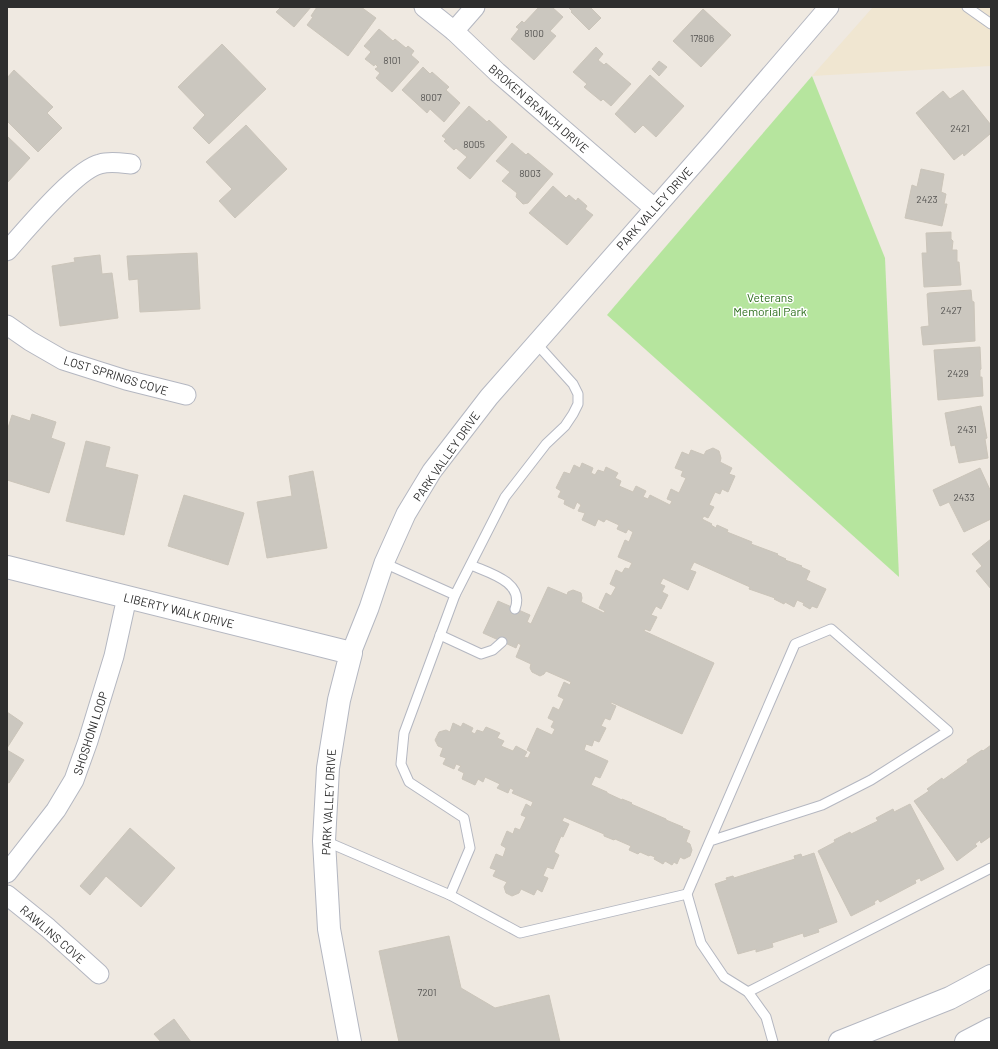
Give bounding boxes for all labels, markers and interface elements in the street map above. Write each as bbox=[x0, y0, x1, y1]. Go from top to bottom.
house number: 8100 bbox=[524, 27, 544, 39]
house number: 17806 bbox=[690, 32, 714, 44]
house number: 8101 bbox=[383, 54, 401, 66]
street label: BROKEN BRANCH DRIVE bbox=[486, 61, 592, 155]
house number: 8007 bbox=[420, 91, 442, 103]
house number: 2421 bbox=[950, 122, 970, 134]
house number: 8005 bbox=[463, 138, 485, 150]
street label: PARK VALLEY DRIVE bbox=[613, 164, 695, 252]
house number: 8003 bbox=[519, 167, 541, 179]
house number: 2423 bbox=[916, 193, 938, 205]
park label: Veterans Memorial Park bbox=[733, 290, 807, 318]
house number: 2427 bbox=[941, 304, 962, 316]
street label: LOST SPRINGS COVE bbox=[62, 352, 170, 398]
house number: 2429 bbox=[947, 367, 969, 379]
street label: PARK VALLEY DRIVE bbox=[410, 408, 482, 504]
house number: 2431 bbox=[957, 423, 977, 435]
house number: 2433 bbox=[953, 491, 975, 503]
street label: LIBERTY WALK DRIVE bbox=[122, 589, 236, 631]
street label: SHOSHONI LOOP bbox=[70, 689, 110, 777]
street label: PARK VALLEY DRIVE bbox=[318, 748, 338, 856]
street label: RAWLINS COVE bbox=[18, 902, 88, 966]
house number: 7201 bbox=[418, 986, 436, 998]

